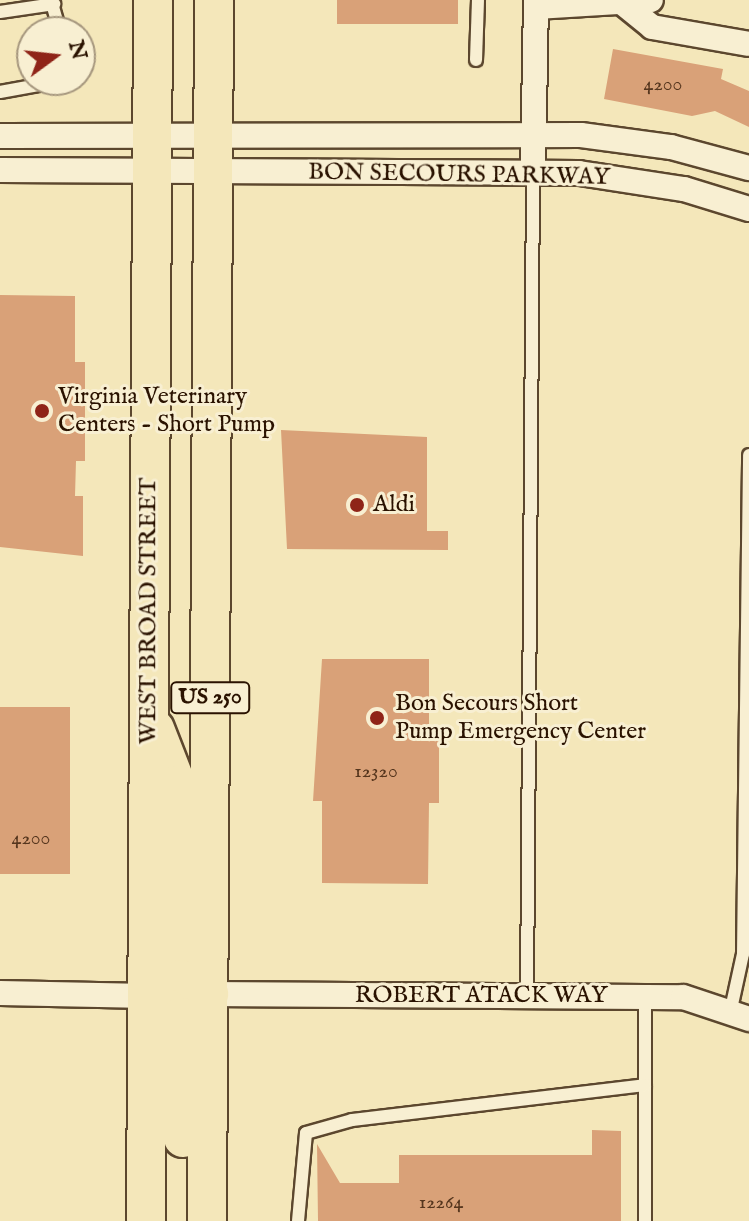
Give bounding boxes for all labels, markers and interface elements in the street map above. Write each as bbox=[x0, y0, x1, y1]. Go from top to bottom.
north arrow bbox=[16, 16, 96, 96]
text: N bbox=[61, 37, 93, 63]
house number: 4200 bbox=[644, 72, 682, 96]
street label: BON SECOURS PARKWAY bbox=[308, 158, 610, 192]
place label: Virginia Veterinary Centers - Short Pump bbox=[58, 383, 275, 439]
marker: Virginia Veterinary Centers - Short Pump bbox=[33, 402, 51, 420]
street label: WEST BROAD STREET bbox=[135, 478, 163, 744]
place label: Aldi bbox=[373, 491, 415, 519]
marker: Aldi bbox=[348, 496, 366, 514]
road number: US 250 bbox=[170, 680, 250, 716]
place label: Bon Secours Short Pump Emergency Center bbox=[395, 690, 646, 746]
marker: Bon Secours Short Pump Emergency Center bbox=[366, 707, 388, 729]
house number: 12320 bbox=[354, 759, 398, 783]
house number: 4200 bbox=[12, 826, 50, 850]
street label: ROBERT ATACK WAY bbox=[355, 982, 607, 1010]
house number: 12264 bbox=[419, 1190, 463, 1214]

